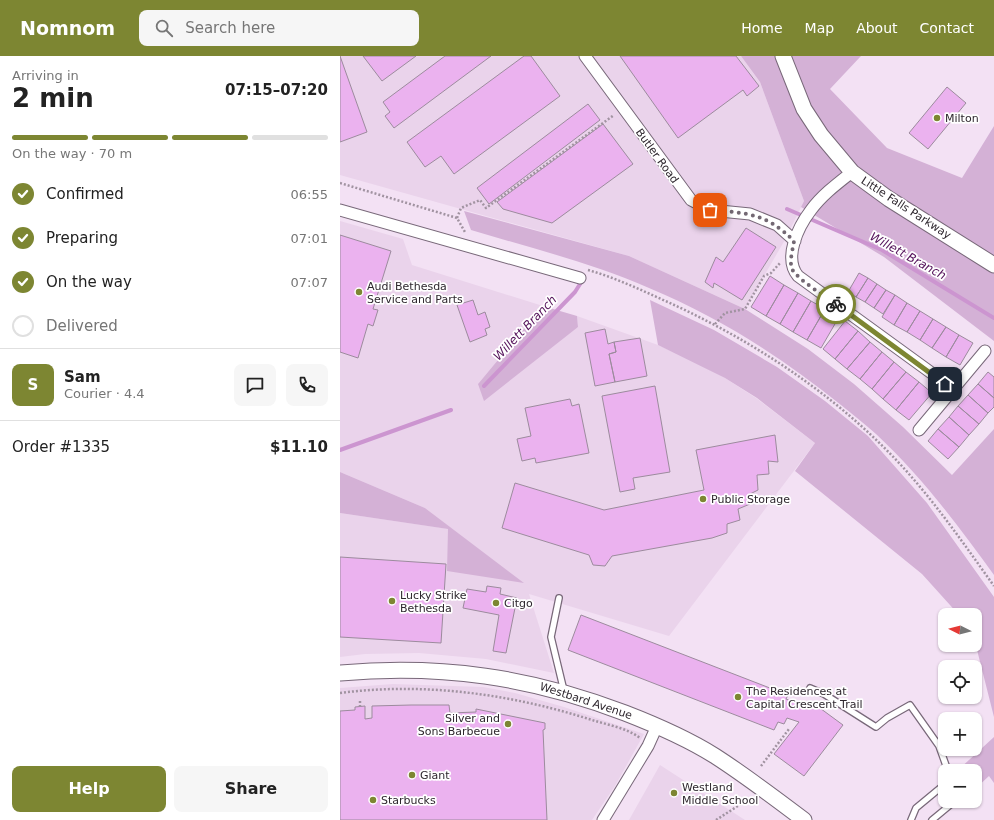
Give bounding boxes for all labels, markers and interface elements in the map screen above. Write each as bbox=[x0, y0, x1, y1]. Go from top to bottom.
search box bbox=[139, 10, 419, 46]
text: Nomnom bbox=[20, 17, 115, 39]
icon: search bbox=[153, 17, 175, 39]
text: Search here bbox=[185, 19, 275, 37]
text: Home bbox=[741, 20, 783, 36]
text: Map bbox=[805, 20, 834, 36]
text: About bbox=[856, 20, 898, 36]
text: Contact bbox=[920, 20, 974, 36]
text: Arriving in bbox=[12, 68, 79, 83]
text: 07:15–07:20 bbox=[225, 81, 328, 99]
text: 2 min bbox=[12, 83, 94, 113]
place label: Milton bbox=[945, 112, 979, 125]
marker: Milton bbox=[932, 113, 942, 123]
street label: Butler Road bbox=[633, 126, 681, 186]
text: On the way · 70 m bbox=[12, 146, 132, 161]
street label: Little Falls Parkway bbox=[859, 174, 954, 242]
icon: check bbox=[12, 183, 34, 205]
text: Confirmed bbox=[46, 185, 124, 203]
text: 06:55 bbox=[291, 187, 328, 202]
pin bbox=[693, 193, 727, 227]
icon: bag bbox=[699, 199, 721, 221]
icon: check bbox=[12, 227, 34, 249]
text: Preparing bbox=[46, 229, 118, 247]
water label: Willett Branch bbox=[868, 229, 948, 283]
text: 07:01 bbox=[291, 231, 328, 246]
icon: check bbox=[12, 271, 34, 293]
text: On the way bbox=[46, 273, 132, 291]
text: 07:07 bbox=[291, 275, 328, 290]
place label: Audi Bethesda Service and Parts bbox=[367, 280, 463, 306]
courier bbox=[816, 284, 856, 324]
marker: Audi Bethesda Service and Parts bbox=[354, 287, 364, 297]
water label: Willett Branch bbox=[491, 293, 559, 363]
icon: bike bbox=[825, 293, 847, 315]
text: Delivered bbox=[46, 317, 118, 335]
button: chat bbox=[234, 364, 276, 406]
button: phone bbox=[286, 364, 328, 406]
pin bbox=[928, 367, 962, 401]
text: Sam bbox=[64, 368, 101, 386]
icon: home bbox=[934, 373, 956, 395]
text: S bbox=[28, 376, 38, 394]
text: Courier · 4.4 bbox=[64, 386, 145, 401]
text: Order #1335 bbox=[12, 438, 110, 456]
text: $11.10 bbox=[270, 438, 328, 456]
place label: Public Storage bbox=[711, 493, 790, 506]
marker: Public Storage bbox=[698, 494, 708, 504]
place label: Lucky Strike Bethesda bbox=[400, 589, 467, 615]
marker: Lucky Strike Bethesda bbox=[387, 596, 397, 606]
place label: Citgo bbox=[504, 597, 533, 610]
marker: Citgo bbox=[491, 598, 501, 608]
north arrow bbox=[938, 608, 982, 652]
map controls bbox=[938, 608, 982, 808]
button: locate bbox=[938, 660, 982, 704]
street label: Westbard Avenue bbox=[538, 680, 634, 722]
place label: The Residences at Capital Crescent Trail bbox=[745, 685, 863, 711]
marker: The Residences at Capital Crescent Trail bbox=[733, 692, 743, 702]
place label: Silver and Sons Barbecue bbox=[418, 712, 500, 738]
button: + bbox=[938, 712, 982, 756]
marker: Silver and Sons Barbecue bbox=[503, 719, 513, 729]
button: − bbox=[938, 764, 982, 808]
button: Help bbox=[12, 766, 166, 812]
button: Share bbox=[174, 766, 328, 812]
place label: Giant bbox=[420, 769, 450, 782]
marker: Giant bbox=[407, 770, 417, 780]
place label: Westland Middle School bbox=[682, 781, 758, 807]
marker: Westland Middle School bbox=[669, 788, 679, 798]
place label: Starbucks bbox=[381, 794, 436, 807]
marker: Starbucks bbox=[368, 795, 378, 805]

